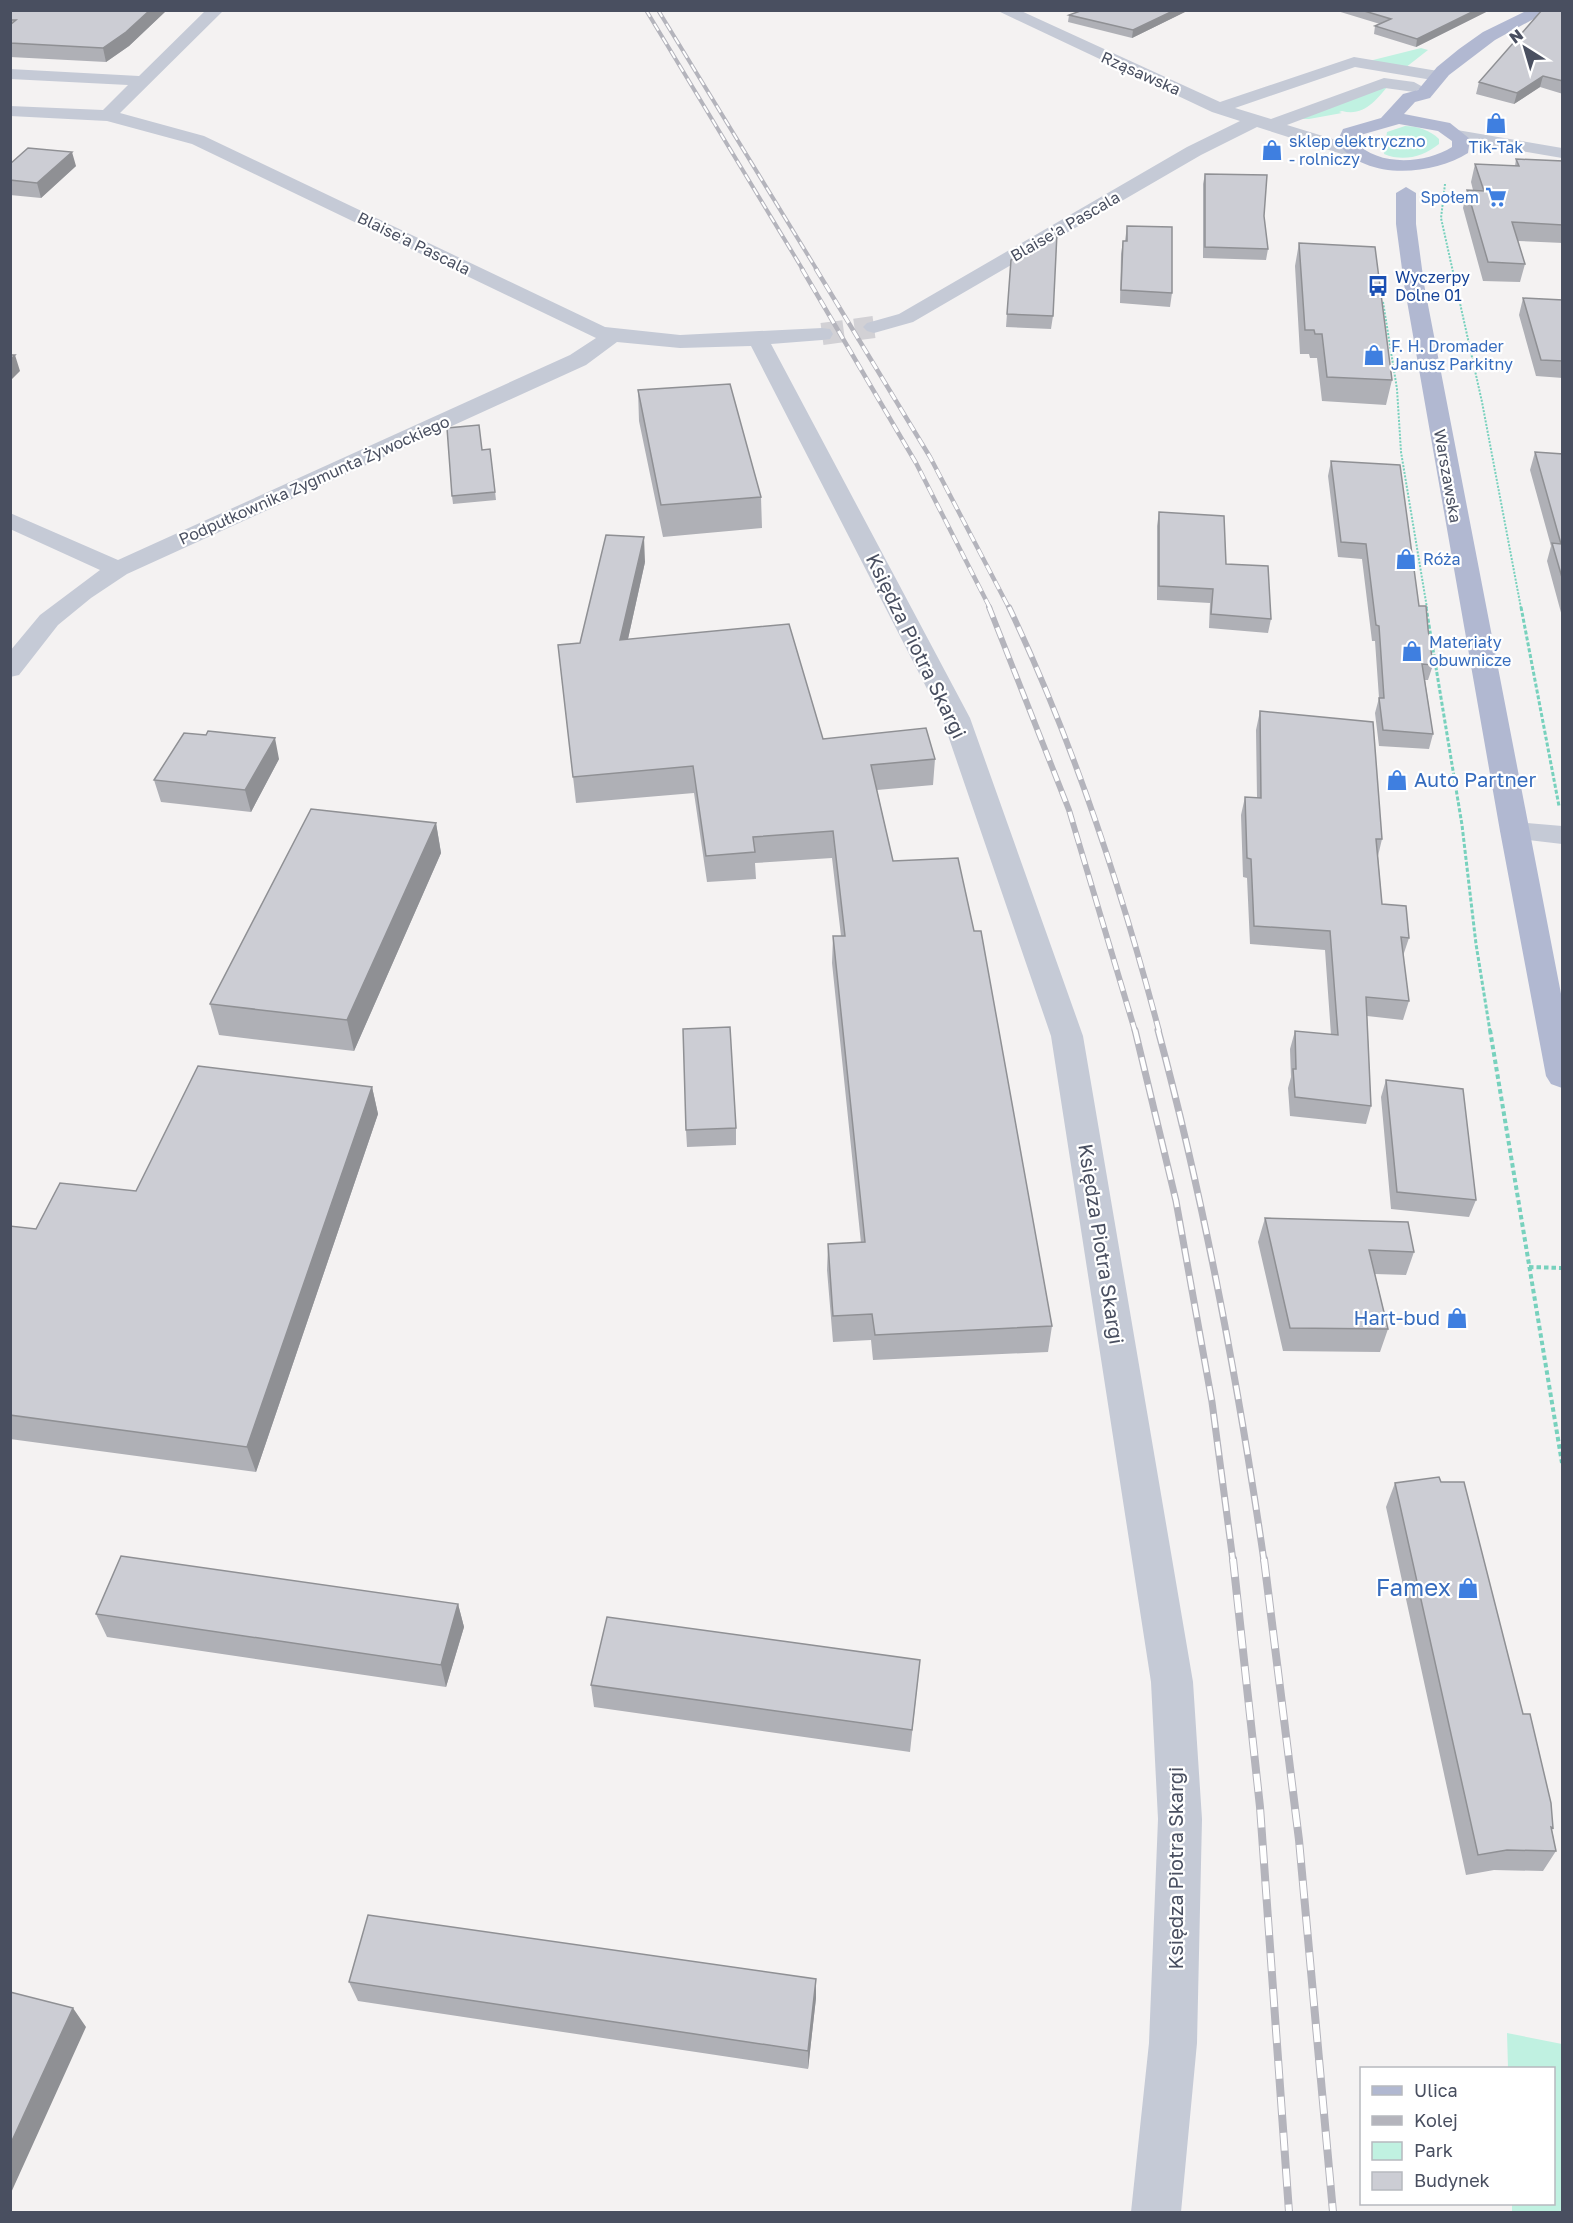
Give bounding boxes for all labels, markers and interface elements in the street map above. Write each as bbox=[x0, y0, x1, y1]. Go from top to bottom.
north arrow bbox=[1495, 18, 1555, 78]
text: N bbox=[1505, 24, 1527, 48]
street label: Rząsawska bbox=[1098, 47, 1184, 99]
shop icon: Tik-Tak bbox=[1484, 111, 1508, 135]
place label: sklep elektryczno - rolniczy bbox=[1289, 131, 1426, 169]
place label: Tik-Tak bbox=[1469, 137, 1523, 157]
shop icon: sklep elektryczno - rolniczy bbox=[1260, 138, 1284, 162]
supermarket icon: Społem bbox=[1484, 185, 1508, 209]
street label: Blaise'a Pascala bbox=[1007, 187, 1123, 265]
place label: Społem bbox=[1420, 187, 1479, 207]
street label: Blaise'a Pascala bbox=[354, 207, 474, 279]
place label: Wyczerpy Dolne 01 bbox=[1395, 267, 1470, 305]
bus stop icon: Wyczerpy Dolne 01 bbox=[1366, 274, 1390, 298]
place label: F. H. Dromader Janusz Parkitny bbox=[1391, 336, 1513, 374]
shop icon: F. H. Dromader Janusz Parkitny bbox=[1362, 343, 1386, 367]
street label: Podpułkownika Zygmunta Żywockiego bbox=[175, 411, 453, 549]
street label: Warszawska bbox=[1430, 428, 1466, 524]
shop icon: Róża bbox=[1394, 547, 1418, 571]
street label: Księdza Piotra Skargi bbox=[862, 549, 972, 742]
place label: Róża bbox=[1423, 549, 1461, 569]
place label: Materiały obuwnicze bbox=[1429, 632, 1511, 670]
shop icon: Materiały obuwnicze bbox=[1400, 639, 1424, 663]
place label: Auto Partner bbox=[1414, 767, 1536, 791]
shop icon: Auto Partner bbox=[1385, 768, 1409, 792]
street label: Księdza Piotra Skargi bbox=[1074, 1142, 1130, 1346]
place label: Hart-bud bbox=[1353, 1305, 1440, 1329]
shop icon: Hart-bud bbox=[1445, 1306, 1469, 1330]
place label: Famex bbox=[1376, 1572, 1451, 1601]
shop icon: Famex bbox=[1456, 1576, 1480, 1600]
street label: Księdza Piotra Skargi bbox=[1163, 1767, 1187, 1969]
legend bbox=[1360, 2067, 1555, 2205]
text: Ulica bbox=[1414, 2079, 1458, 2101]
text: Kolej bbox=[1414, 2109, 1458, 2131]
text: Park bbox=[1414, 2139, 1453, 2161]
text: Budynek bbox=[1414, 2169, 1490, 2191]

